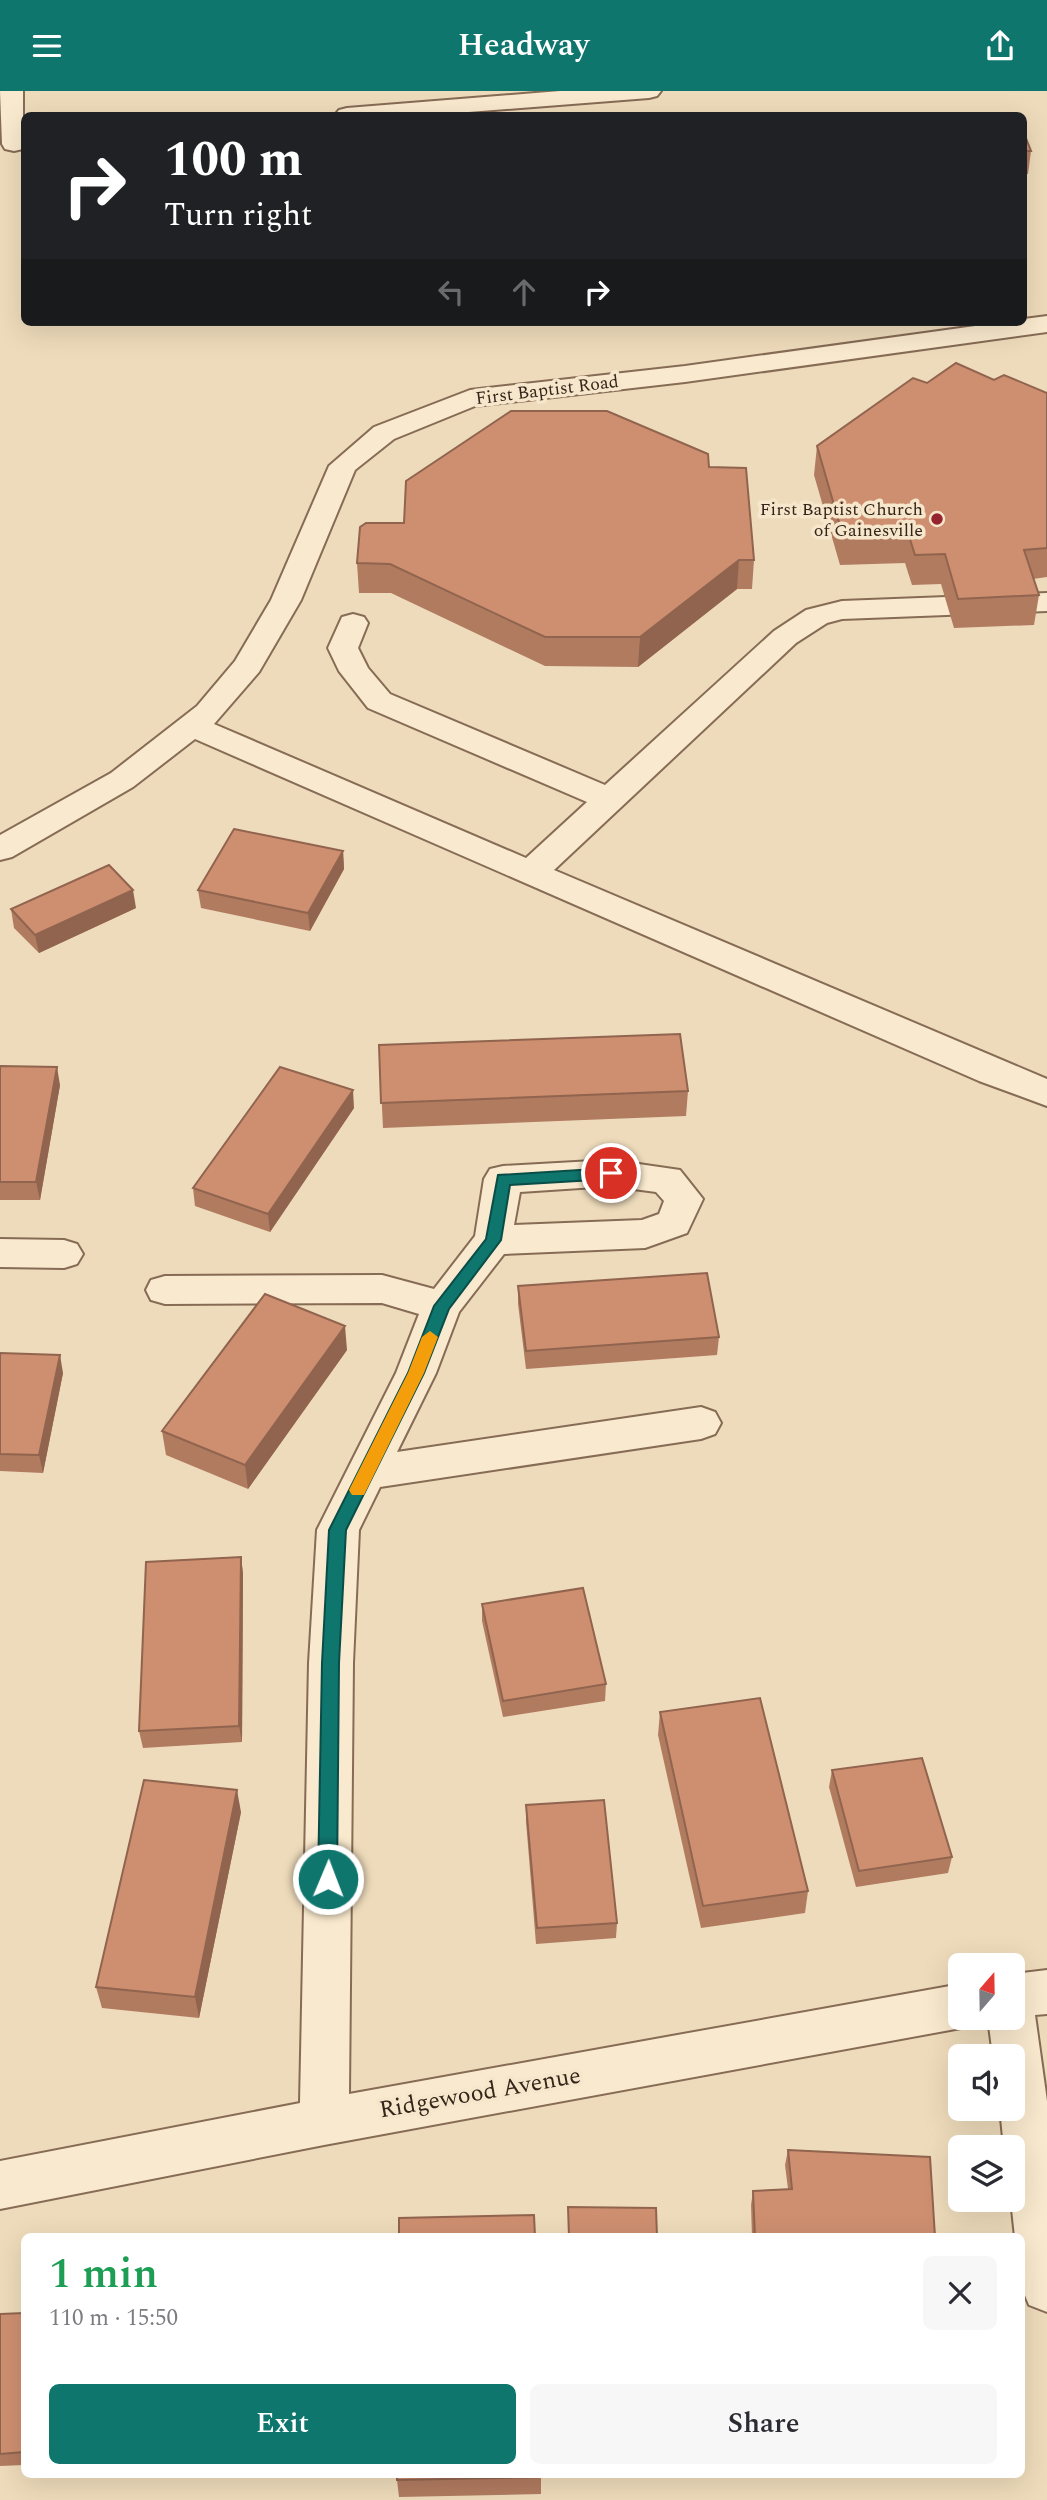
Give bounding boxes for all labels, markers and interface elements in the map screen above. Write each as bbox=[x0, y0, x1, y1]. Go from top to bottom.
text: Headway bbox=[458, 21, 589, 70]
icon: menu bbox=[28, 27, 66, 65]
icon: share bbox=[981, 27, 1019, 65]
text: 100 m bbox=[164, 123, 303, 198]
icon: right bbox=[49, 140, 140, 231]
text: Turn right bbox=[164, 191, 312, 240]
icon: left bbox=[432, 273, 470, 311]
icon: ahead bbox=[505, 273, 543, 311]
icon: right bbox=[578, 273, 616, 311]
street label: First Baptist Road bbox=[474, 368, 620, 412]
place label: First Baptist Church of Gainesville bbox=[760, 496, 923, 544]
marker: First Baptist Church of Gainesville bbox=[929, 511, 945, 527]
pin bbox=[581, 1143, 641, 1203]
icon: arrive bbox=[592, 1154, 630, 1192]
position arrow bbox=[291, 1842, 365, 1916]
north arrow bbox=[948, 1953, 1026, 2030]
map controls bbox=[948, 1953, 1025, 2212]
button: sound bbox=[948, 2044, 1025, 2121]
street label: Ridgewood Avenue bbox=[376, 2058, 584, 2128]
button: layers bbox=[948, 2135, 1025, 2212]
text: 1 min bbox=[49, 2243, 158, 2306]
button: close bbox=[923, 2256, 997, 2330]
text: 110 m · 15:50 bbox=[49, 2301, 178, 2336]
button: Exit bbox=[49, 2384, 516, 2464]
button: Share bbox=[530, 2384, 997, 2464]

